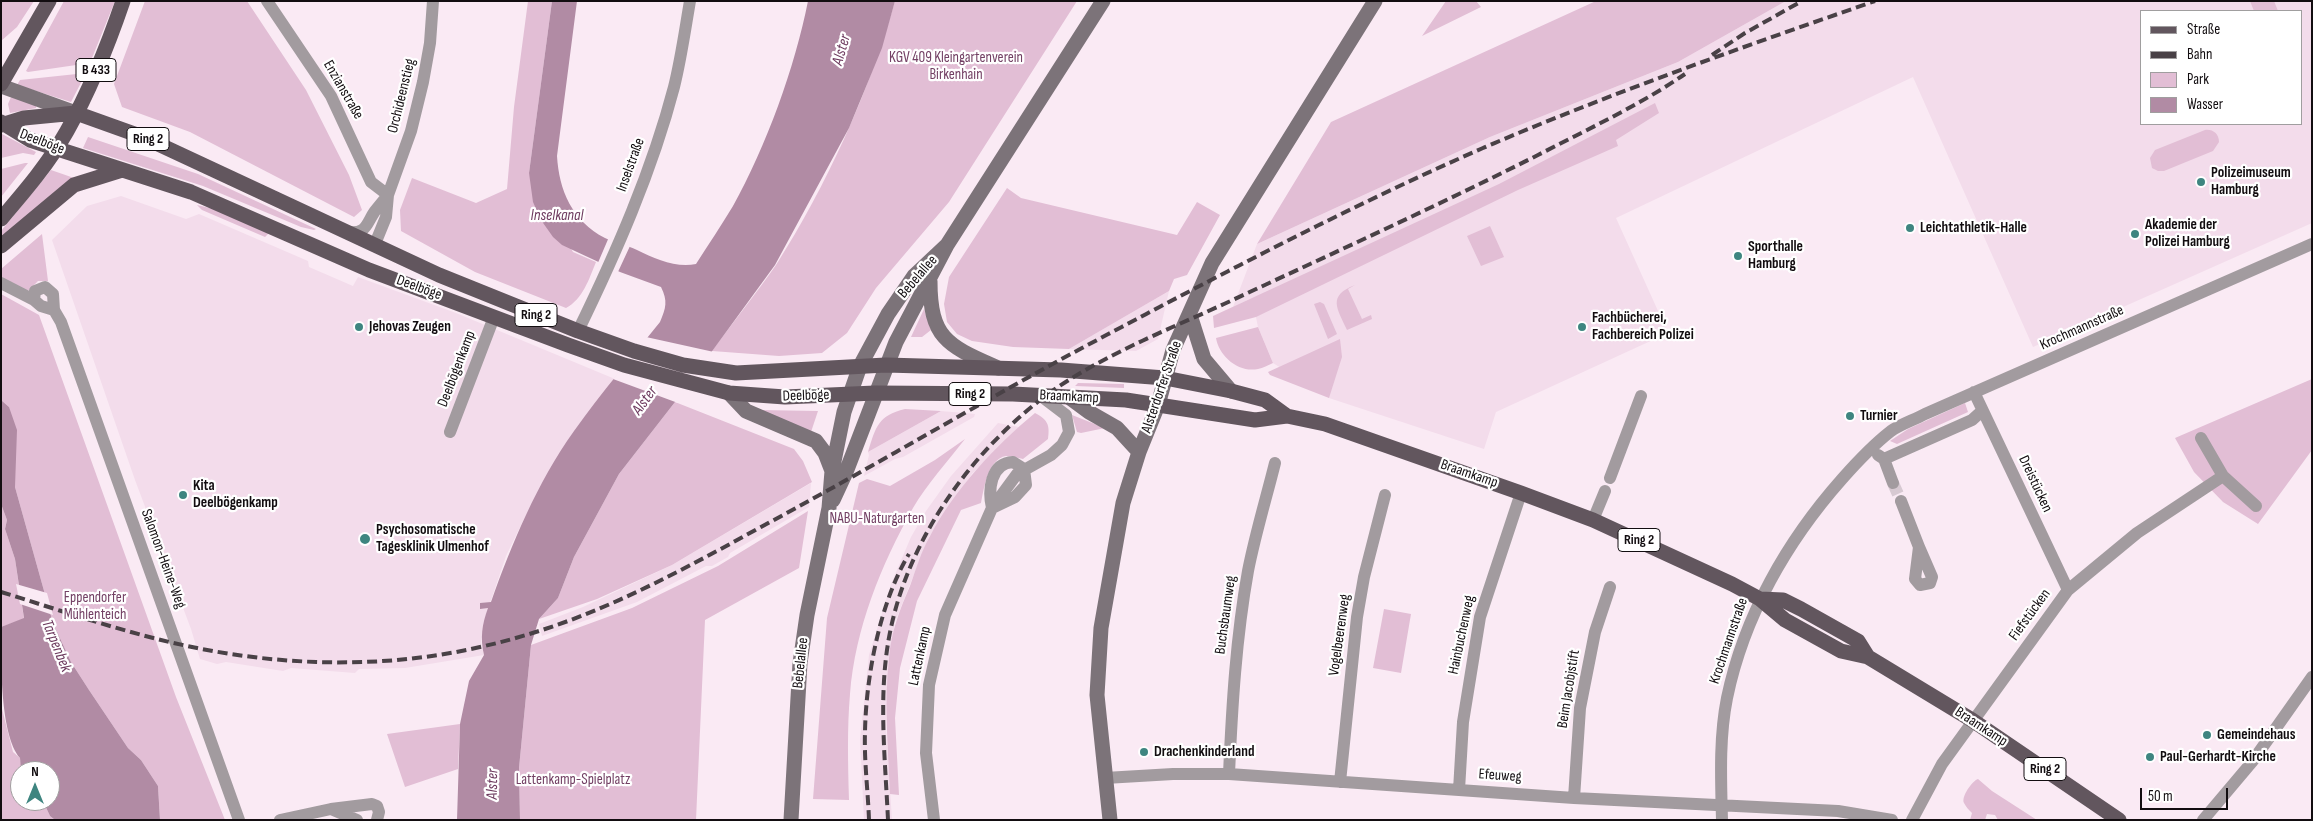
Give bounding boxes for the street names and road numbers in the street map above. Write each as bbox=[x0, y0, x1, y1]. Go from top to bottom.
street label: Enzianstraße bbox=[319, 57, 367, 123]
street label: Orchideenstieg bbox=[384, 57, 420, 135]
road number: B 433 bbox=[76, 58, 116, 82]
street label: Deelböge bbox=[17, 125, 67, 159]
road number: Ring 2 bbox=[127, 128, 169, 150]
street label: Inselstraße bbox=[613, 136, 649, 194]
street label: Bebelallee bbox=[894, 252, 942, 302]
street label: Deelböge bbox=[394, 272, 444, 304]
street label: Krochmannstraße bbox=[2037, 302, 2127, 354]
road number: Ring 2 bbox=[515, 304, 557, 326]
street label: Deelbögenkamp bbox=[434, 328, 480, 410]
street label: Alsterdorfer Straße bbox=[1138, 339, 1186, 435]
road number: Ring 2 bbox=[949, 382, 991, 406]
street label: Deelböge bbox=[782, 386, 830, 406]
street label: Braamkamp bbox=[1039, 386, 1099, 408]
street label: Dreistücken bbox=[2014, 453, 2056, 515]
street label: Braamkamp bbox=[1438, 456, 1500, 492]
street label: Salomon-Heine-Weg bbox=[137, 507, 189, 611]
road number: Ring 2 bbox=[1618, 528, 1660, 552]
street label: Buchsbaumweg bbox=[1212, 575, 1240, 655]
street label: Fiefstücken bbox=[2005, 586, 2055, 644]
street label: Vogelbeerenweg bbox=[1325, 593, 1355, 677]
street label: Hainbuchenweg bbox=[1445, 594, 1479, 676]
street label: Krochmannstraße bbox=[1706, 596, 1752, 686]
street label: Lattenkamp bbox=[905, 625, 935, 687]
street label: Bebelallee bbox=[789, 637, 813, 689]
street label: Beim Jacobjstift bbox=[1554, 649, 1584, 729]
street label: Braamkamp bbox=[1951, 703, 2011, 751]
road number: Ring 2 bbox=[2024, 758, 2066, 781]
street label: Efeuweg bbox=[1478, 766, 1522, 786]

